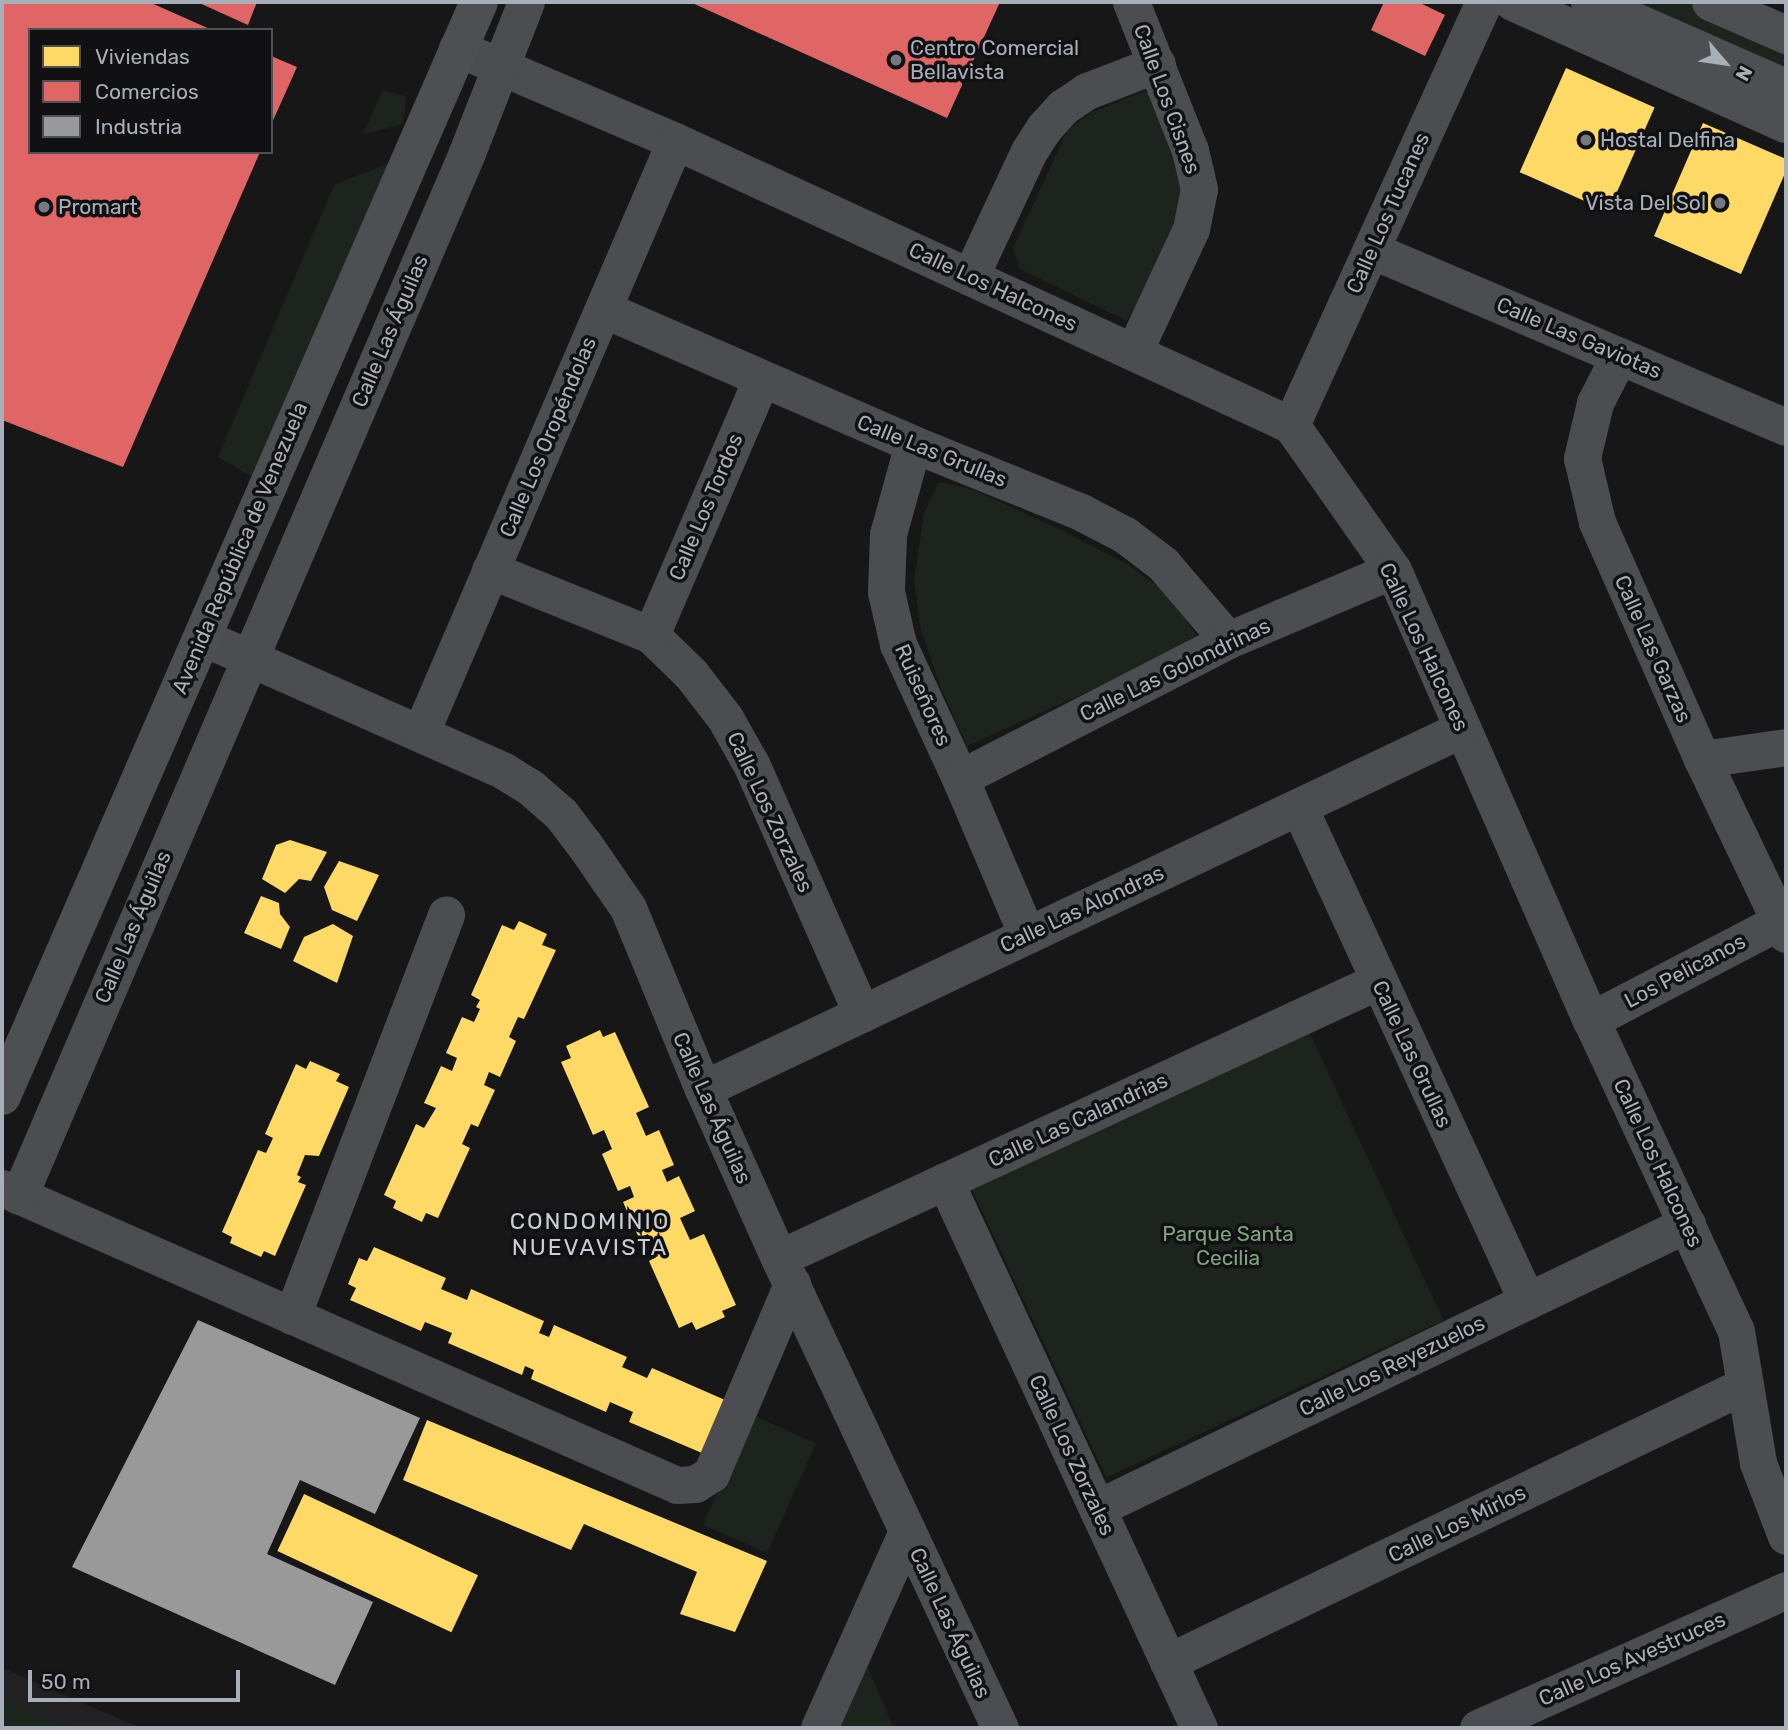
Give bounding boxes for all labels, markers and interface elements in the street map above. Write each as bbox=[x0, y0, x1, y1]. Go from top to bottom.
street label: Calle Los Cisnes bbox=[1128, 21, 1206, 177]
legend bbox=[28, 28, 273, 154]
north arrow bbox=[1690, 28, 1760, 98]
place label: Centro Comercial Bellavista bbox=[910, 35, 1079, 85]
text: Viviendas bbox=[95, 44, 190, 69]
marker: Centro Comercial Bellavista bbox=[888, 52, 904, 68]
text: N bbox=[1730, 62, 1757, 85]
text: Comercios bbox=[95, 79, 199, 104]
text: Industria bbox=[95, 114, 182, 139]
place label: Hostal Delfina bbox=[1600, 127, 1735, 153]
street label: Calle Los Tucanes bbox=[1341, 129, 1435, 297]
marker: Hostal Delfina bbox=[1578, 132, 1594, 148]
place label: Vista Del Sol bbox=[1585, 190, 1706, 216]
place label: Promart bbox=[58, 194, 138, 220]
marker: Vista Del Sol bbox=[1712, 195, 1728, 211]
marker: Promart bbox=[36, 199, 52, 215]
street label: Calle Los Halcones bbox=[905, 237, 1081, 337]
street label: Calle Las Águilas bbox=[346, 251, 434, 411]
street label: Calle Las Gaviotas bbox=[1493, 292, 1665, 384]
street label: Calle Los Oropéndolas bbox=[494, 333, 602, 541]
street label: Avenida República de Venezuela bbox=[167, 398, 313, 698]
street label: Calle Las Grullas bbox=[853, 409, 1011, 493]
street label: Calle Los Tordos bbox=[664, 430, 748, 584]
street label: Calle Los Halcones bbox=[1374, 559, 1474, 735]
street label: Calle Las Garzas bbox=[1609, 571, 1697, 727]
street label: Calle Las Golondrinas bbox=[1076, 613, 1274, 727]
street label: Ruiseñores bbox=[889, 640, 957, 750]
street label: Calle Los Zorzales bbox=[722, 728, 818, 896]
street label: Calle Las Águilas bbox=[89, 847, 177, 1007]
street label: Calle Las Alondras bbox=[996, 860, 1168, 958]
street label: Los Pelicanos bbox=[1620, 929, 1750, 1013]
street label: Calle Las Grullas bbox=[1367, 976, 1457, 1132]
street label: Calle Las Águilas bbox=[667, 1028, 757, 1188]
street label: Calle Las Calandrias bbox=[984, 1067, 1172, 1173]
street label: Calle Los Halcones bbox=[1608, 1075, 1708, 1251]
district label: CONDOMINIO NUEVAVISTA bbox=[511, 1207, 669, 1261]
park label: Parque Santa Cecilia bbox=[1162, 1221, 1294, 1271]
street label: Calle Los Reyezuelos bbox=[1295, 1310, 1489, 1422]
street label: Calle Los Zorzales bbox=[1024, 1371, 1120, 1539]
street label: Calle Los Mirlos bbox=[1384, 1480, 1530, 1568]
street label: Calle Las Águilas bbox=[904, 1544, 996, 1702]
street label: Calle Los Avestruces bbox=[1535, 1606, 1729, 1712]
scale bar bbox=[32, 1656, 243, 1700]
text: 50 m bbox=[41, 1669, 91, 1694]

